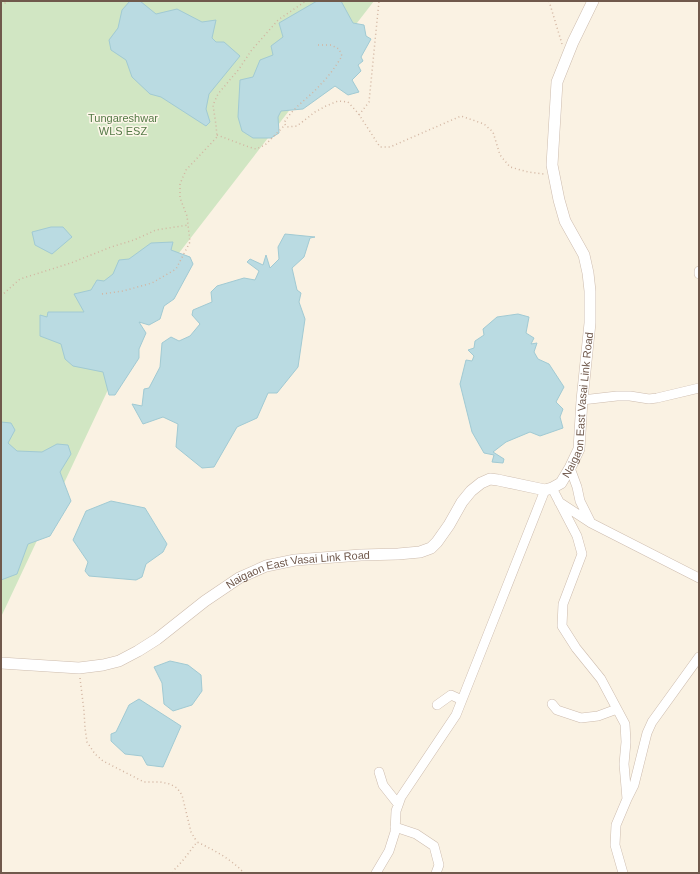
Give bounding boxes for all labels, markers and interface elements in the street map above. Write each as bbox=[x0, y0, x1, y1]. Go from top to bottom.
park label: Tungareshwar WLS ESZ bbox=[88, 112, 158, 137]
street label: Naigaon East Vasai Link Road bbox=[560, 332, 595, 480]
street label: Naigaon East Vasai Link Road bbox=[224, 549, 370, 591]

